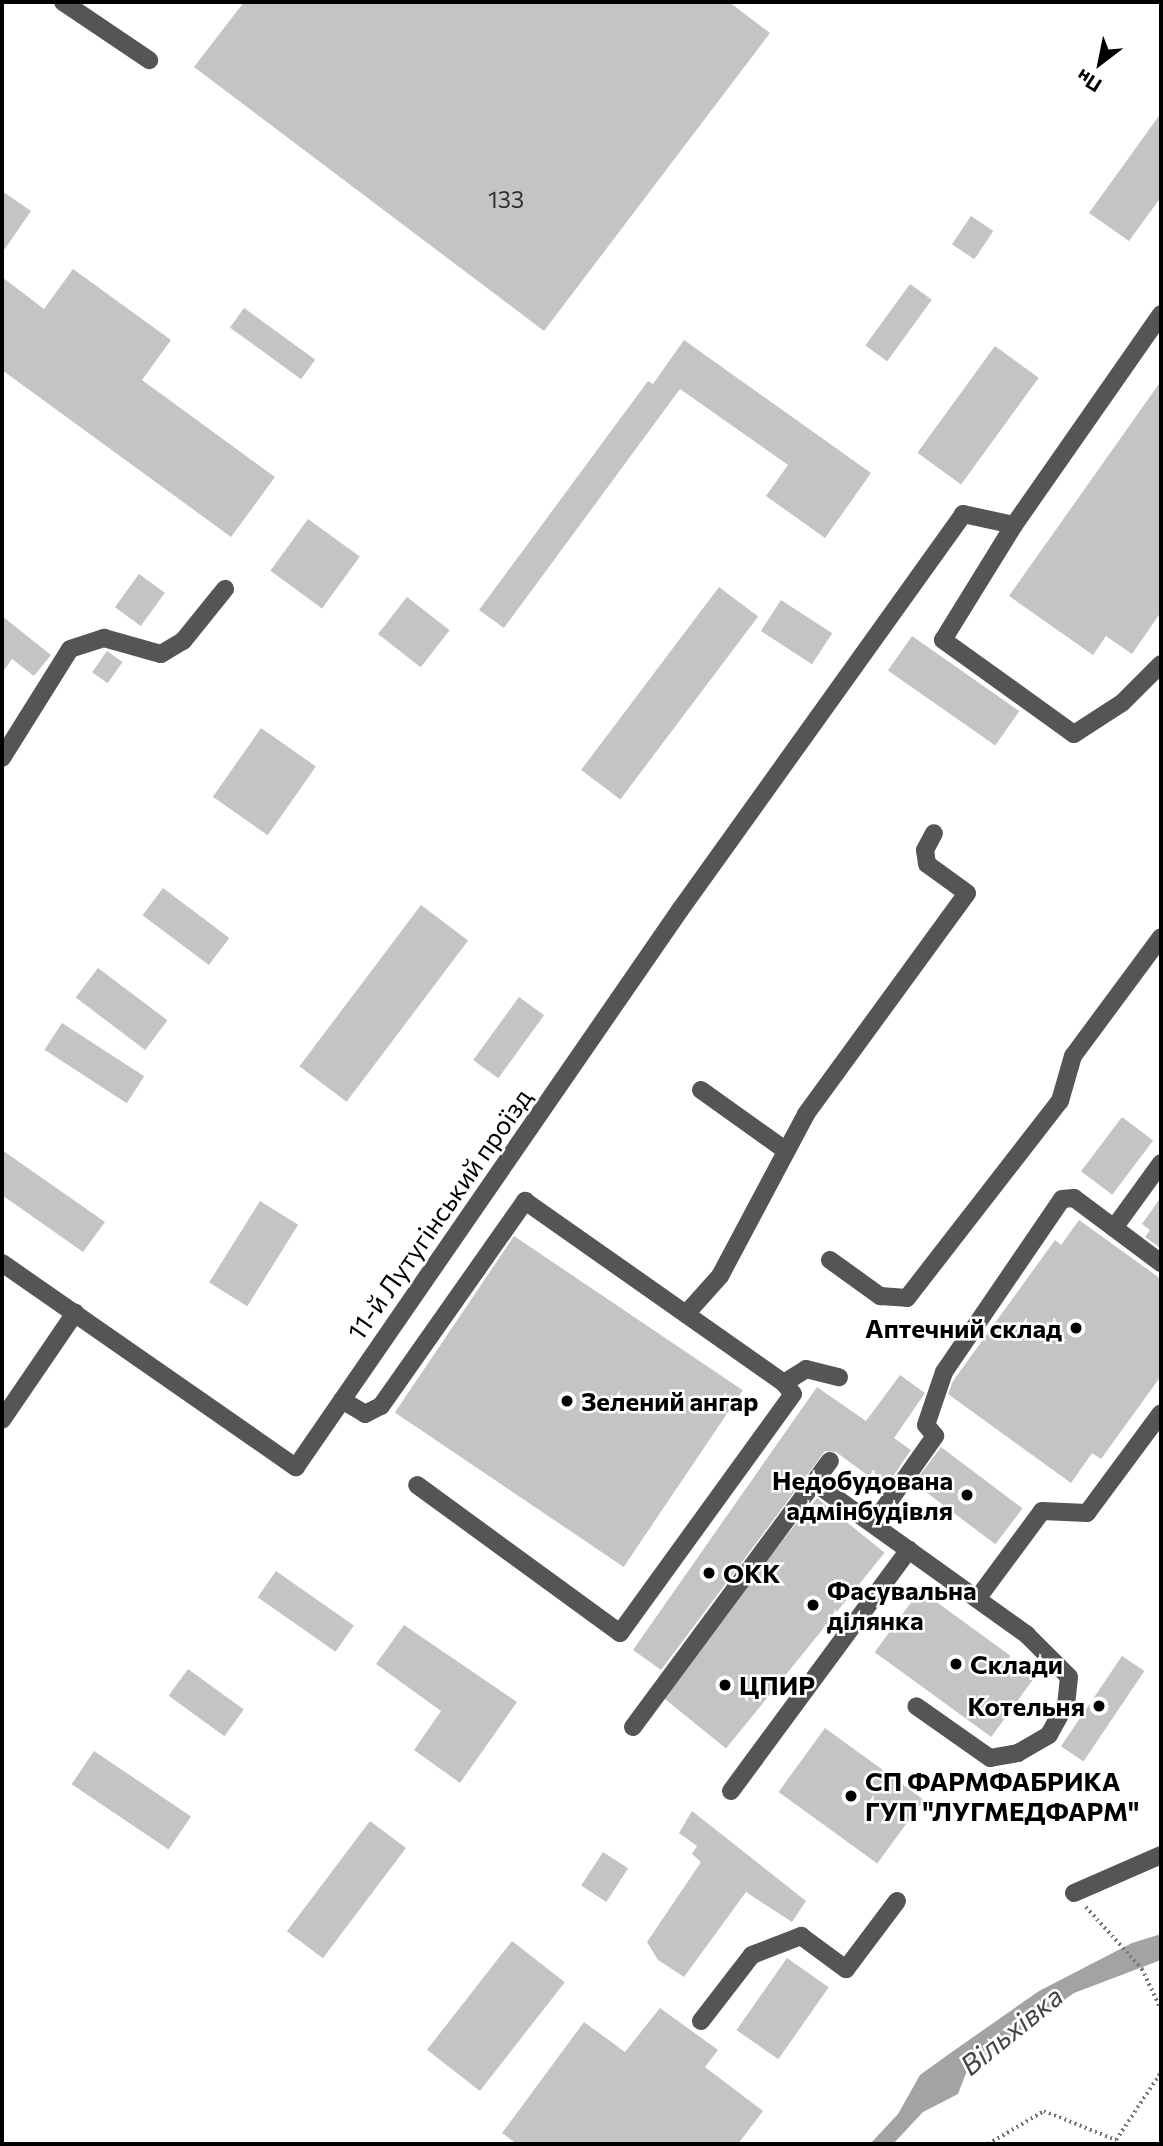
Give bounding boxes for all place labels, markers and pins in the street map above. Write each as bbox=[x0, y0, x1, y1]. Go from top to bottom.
place label: Аптечний склад bbox=[865, 1312, 1062, 1344]
marker: Аптечний склад bbox=[1068, 1320, 1084, 1336]
place label: Зелений ангар bbox=[581, 1385, 758, 1417]
marker: Зелений ангар bbox=[559, 1393, 575, 1409]
place label: Недобудована адмінбудівля bbox=[772, 1464, 953, 1526]
marker: Недобудована адмінбудівля bbox=[959, 1487, 975, 1503]
place label: ОКК bbox=[723, 1557, 780, 1589]
marker: ОКК bbox=[701, 1565, 717, 1581]
place label: Фасувальна ділянка bbox=[827, 1574, 976, 1636]
marker: Фасувальна ділянка bbox=[805, 1597, 821, 1613]
place label: Склади bbox=[970, 1648, 1063, 1680]
marker: Склади bbox=[948, 1656, 964, 1672]
place label: ЦПИР bbox=[739, 1669, 815, 1701]
marker: ЦПИР bbox=[717, 1677, 733, 1693]
place label: Котельня bbox=[968, 1690, 1085, 1722]
marker: Котельня bbox=[1091, 1698, 1107, 1714]
place label: СП ФАРМФАБРИКА ГУП "ЛУГМЕДФАРМ" bbox=[865, 1765, 1139, 1826]
marker: СП ФАРМФАБРИКА ГУП "ЛУГМЕДФАРМ" bbox=[843, 1788, 859, 1804]

